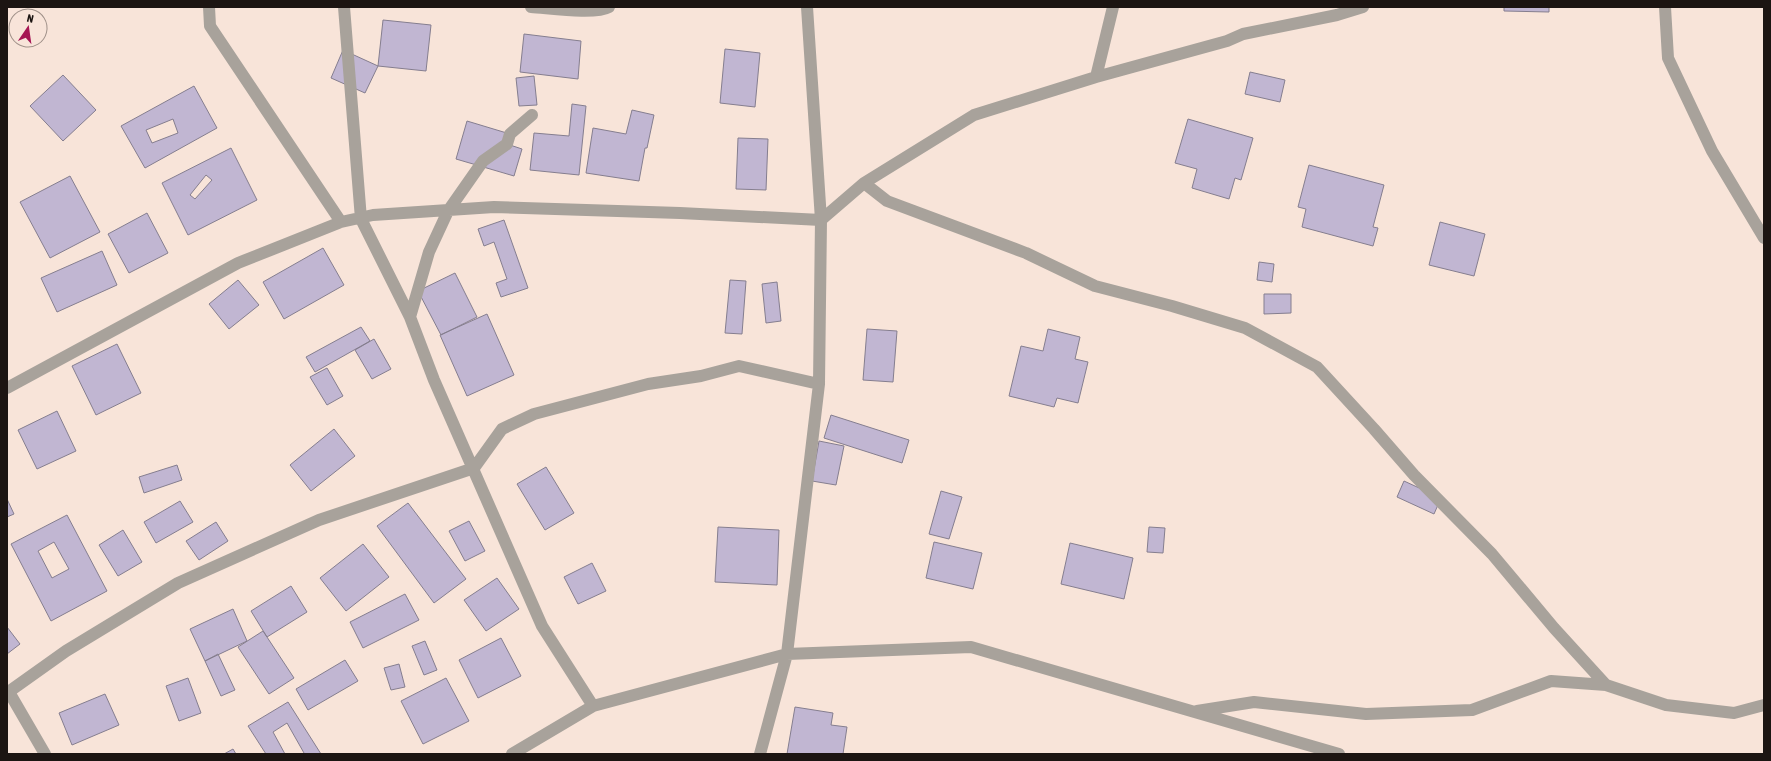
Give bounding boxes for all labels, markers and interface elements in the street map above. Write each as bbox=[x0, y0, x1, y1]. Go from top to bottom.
north arrow bbox=[8, 8, 48, 48]
text: N bbox=[26, 12, 35, 25]

